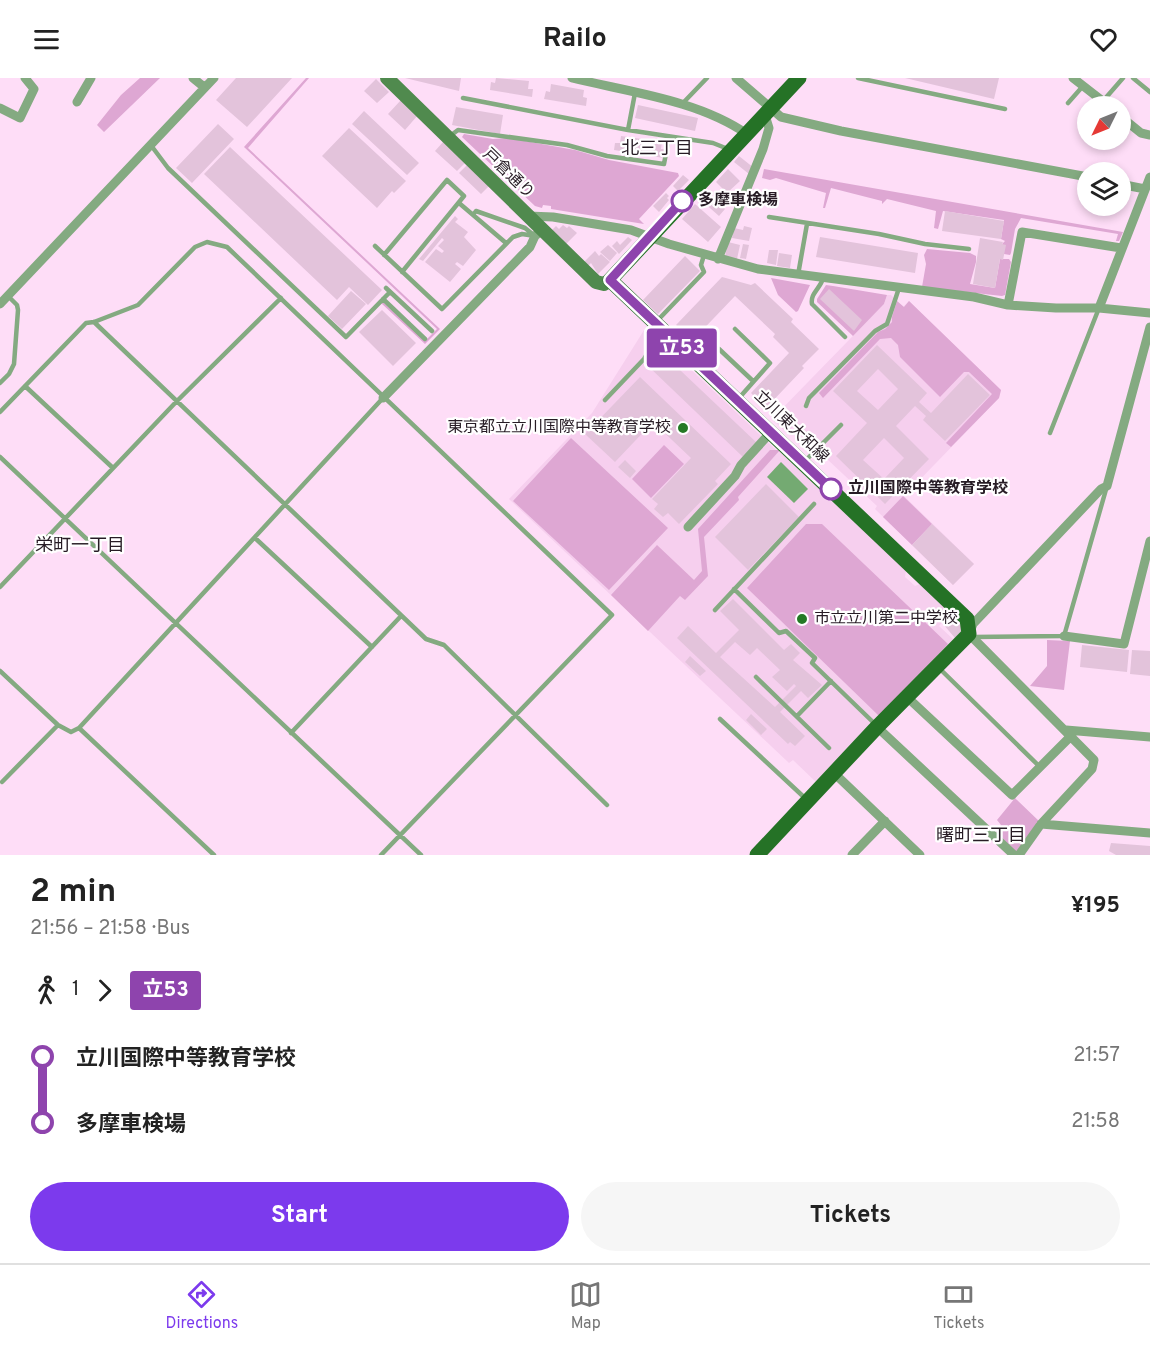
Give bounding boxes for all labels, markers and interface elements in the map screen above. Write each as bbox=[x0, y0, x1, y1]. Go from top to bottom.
text: Railo bbox=[543, 22, 607, 56]
icon: menu bbox=[30, 23, 63, 56]
icon: heart bbox=[1087, 23, 1120, 56]
north arrow bbox=[1077, 96, 1131, 150]
map controls bbox=[1077, 96, 1131, 216]
district label: 北三丁目 bbox=[621, 138, 693, 161]
street label: 戸倉通り bbox=[478, 145, 538, 203]
button: layers bbox=[1077, 162, 1131, 216]
marker: 多摩車検場 bbox=[671, 190, 693, 212]
place label: 多摩車検場 bbox=[698, 191, 778, 211]
line badge: 立53 bbox=[648, 328, 716, 368]
text: 立53 bbox=[659, 335, 705, 362]
street label: 立川東大和線 bbox=[750, 386, 832, 468]
place label: 東京都立立川国際中等教育学校 bbox=[447, 418, 671, 438]
marker: 東京都立立川国際中等教育学校 bbox=[676, 421, 690, 435]
marker: 立川国際中等教育学校 bbox=[820, 478, 842, 500]
place label: 立川国際中等教育学校 bbox=[848, 479, 1008, 499]
district label: 栄町一丁目 bbox=[35, 535, 125, 558]
place label: 市立立川第二中学校 bbox=[814, 609, 958, 629]
marker: 市立立川第二中学校 bbox=[795, 612, 809, 626]
district label: 曙町三丁目 bbox=[936, 825, 1026, 848]
text: 2 min bbox=[30, 872, 116, 914]
text: ¥195 bbox=[1071, 893, 1120, 920]
text: 21:56 – 21:58 · Bus bbox=[30, 916, 190, 942]
icon: walk bbox=[30, 974, 63, 1007]
icon: forward bbox=[88, 974, 121, 1007]
text: 1 bbox=[72, 977, 79, 1003]
text: 立53 bbox=[142, 977, 189, 1004]
text: 21:57 bbox=[1073, 1043, 1120, 1069]
text: 立川国際中等教育学校 bbox=[76, 1046, 296, 1073]
text: 21:58 bbox=[1071, 1109, 1120, 1135]
text: 多摩車検場 bbox=[76, 1112, 186, 1139]
button: Start bbox=[30, 1182, 569, 1251]
button: Tickets bbox=[581, 1182, 1120, 1251]
tab: Directions bbox=[166, 1278, 238, 1334]
tab: Map bbox=[569, 1278, 602, 1334]
tab: Tickets bbox=[933, 1278, 984, 1334]

